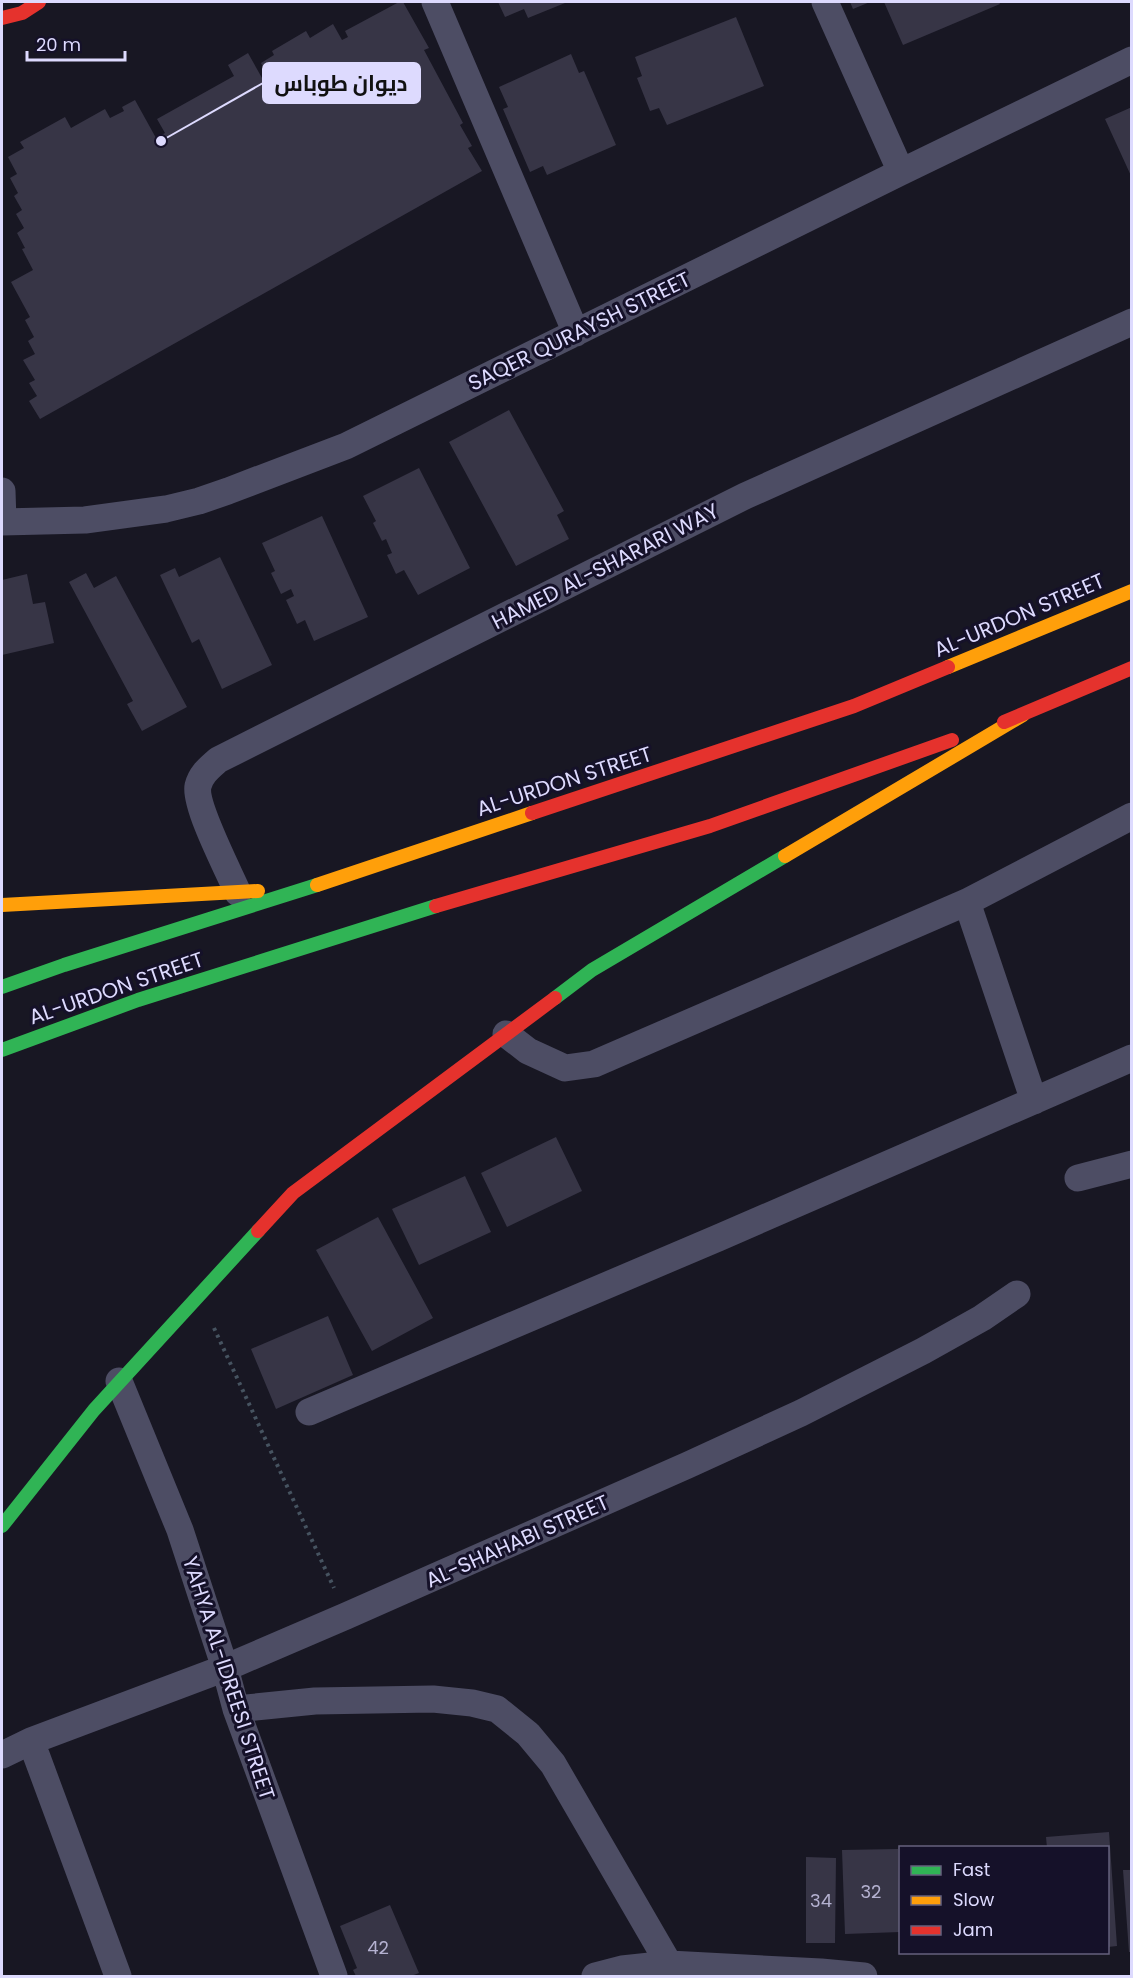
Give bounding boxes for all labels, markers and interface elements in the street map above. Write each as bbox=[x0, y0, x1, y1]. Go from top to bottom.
scale bar bbox=[27, 24, 124, 62]
text: 20 m bbox=[36, 32, 81, 57]
callout: ديوان طوباس bbox=[263, 63, 420, 103]
text: ديوان طوباس bbox=[275, 68, 407, 99]
street label: SAQER QURAYSH STREET bbox=[463, 265, 695, 397]
street label: HAMED AL-SHARARI WAY bbox=[487, 496, 723, 636]
street label: AL-URDON STREET bbox=[929, 566, 1109, 664]
street label: AL-URDON STREET bbox=[473, 739, 655, 823]
street label: AL-URDON STREET bbox=[25, 945, 207, 1031]
street label: AL-SHAHABI STREET bbox=[421, 1488, 613, 1594]
street label: YAHYA AL-IDREESI STREET bbox=[176, 1552, 282, 1804]
legend bbox=[899, 1846, 1109, 1954]
text: Fast bbox=[953, 1857, 990, 1882]
house number: 32 bbox=[861, 1879, 881, 1904]
text: Slow bbox=[953, 1887, 995, 1912]
house number: 34 bbox=[810, 1888, 832, 1913]
text: Jam bbox=[953, 1917, 993, 1942]
house number: 42 bbox=[367, 1935, 389, 1960]

